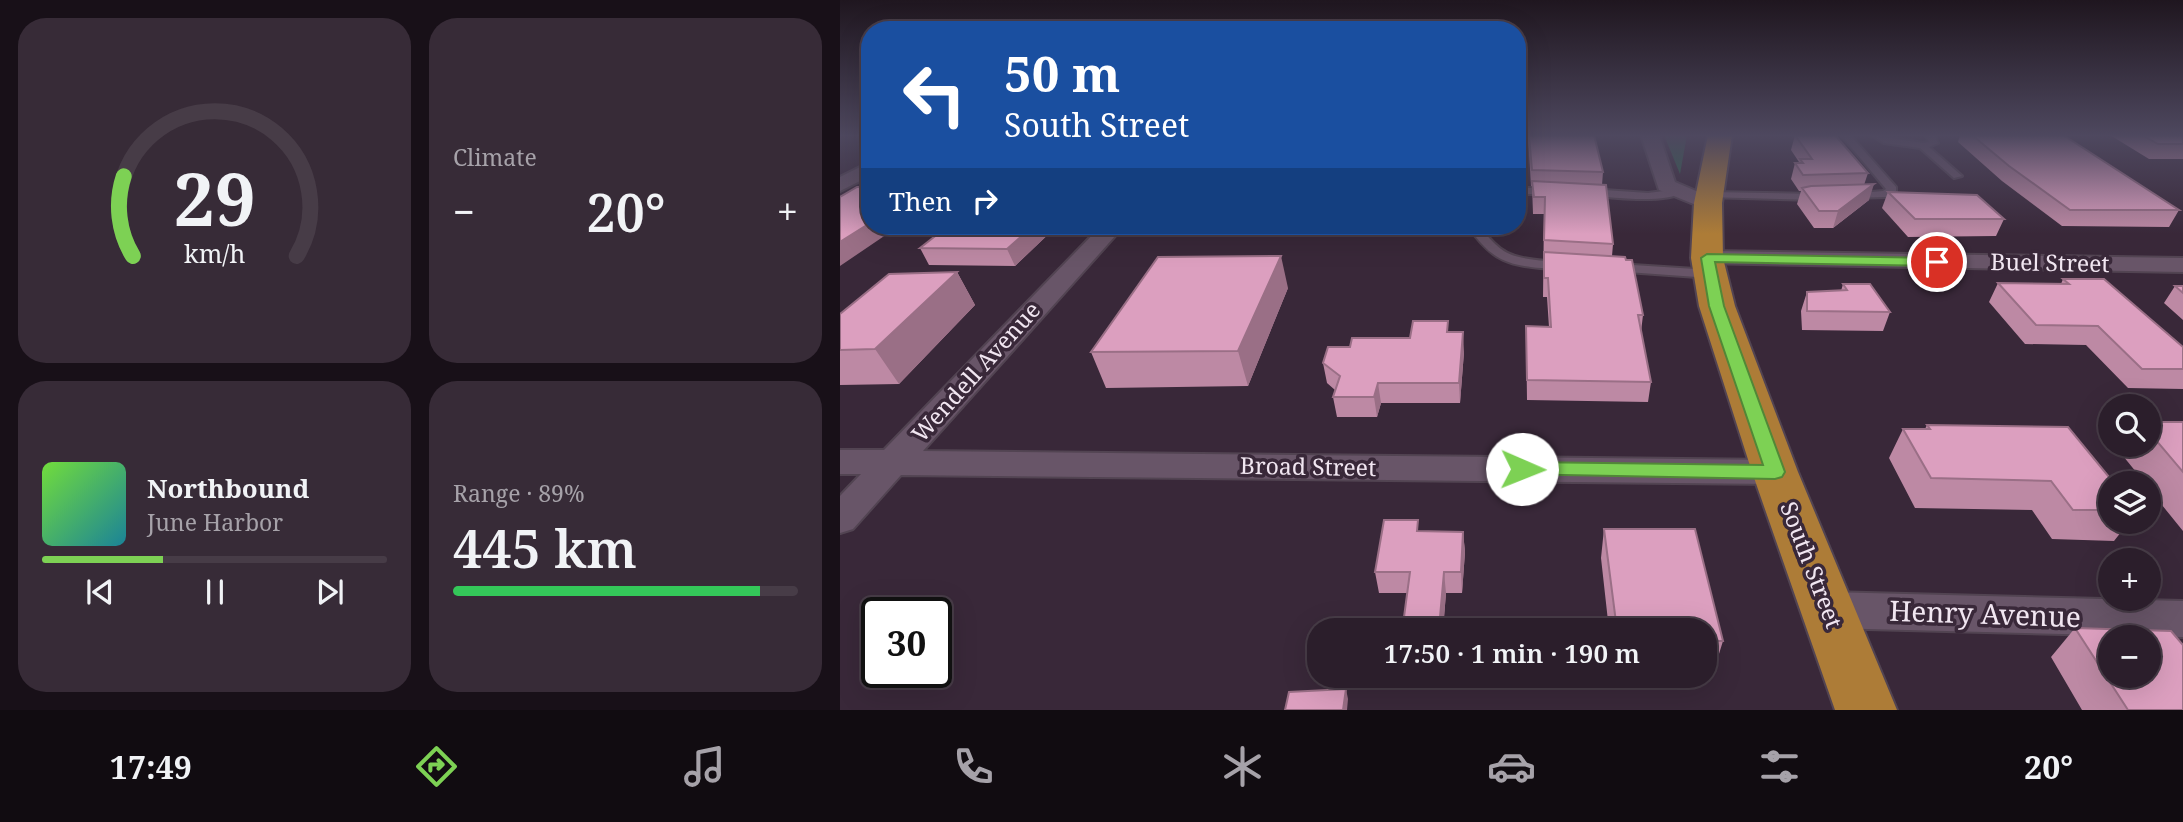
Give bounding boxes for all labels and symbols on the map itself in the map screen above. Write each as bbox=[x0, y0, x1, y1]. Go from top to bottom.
pin bbox=[1907, 232, 1967, 292]
street label: Buel Street bbox=[1990, 245, 2110, 279]
street label: Wendell Avenue bbox=[904, 294, 1047, 448]
position arrow bbox=[1485, 432, 1559, 506]
street label: Broad Street bbox=[1240, 449, 1376, 483]
street label: South Street bbox=[1773, 497, 1851, 633]
street label: Henry Avenue bbox=[1889, 591, 2081, 635]
speed limit sign: 30 bbox=[861, 597, 952, 688]

